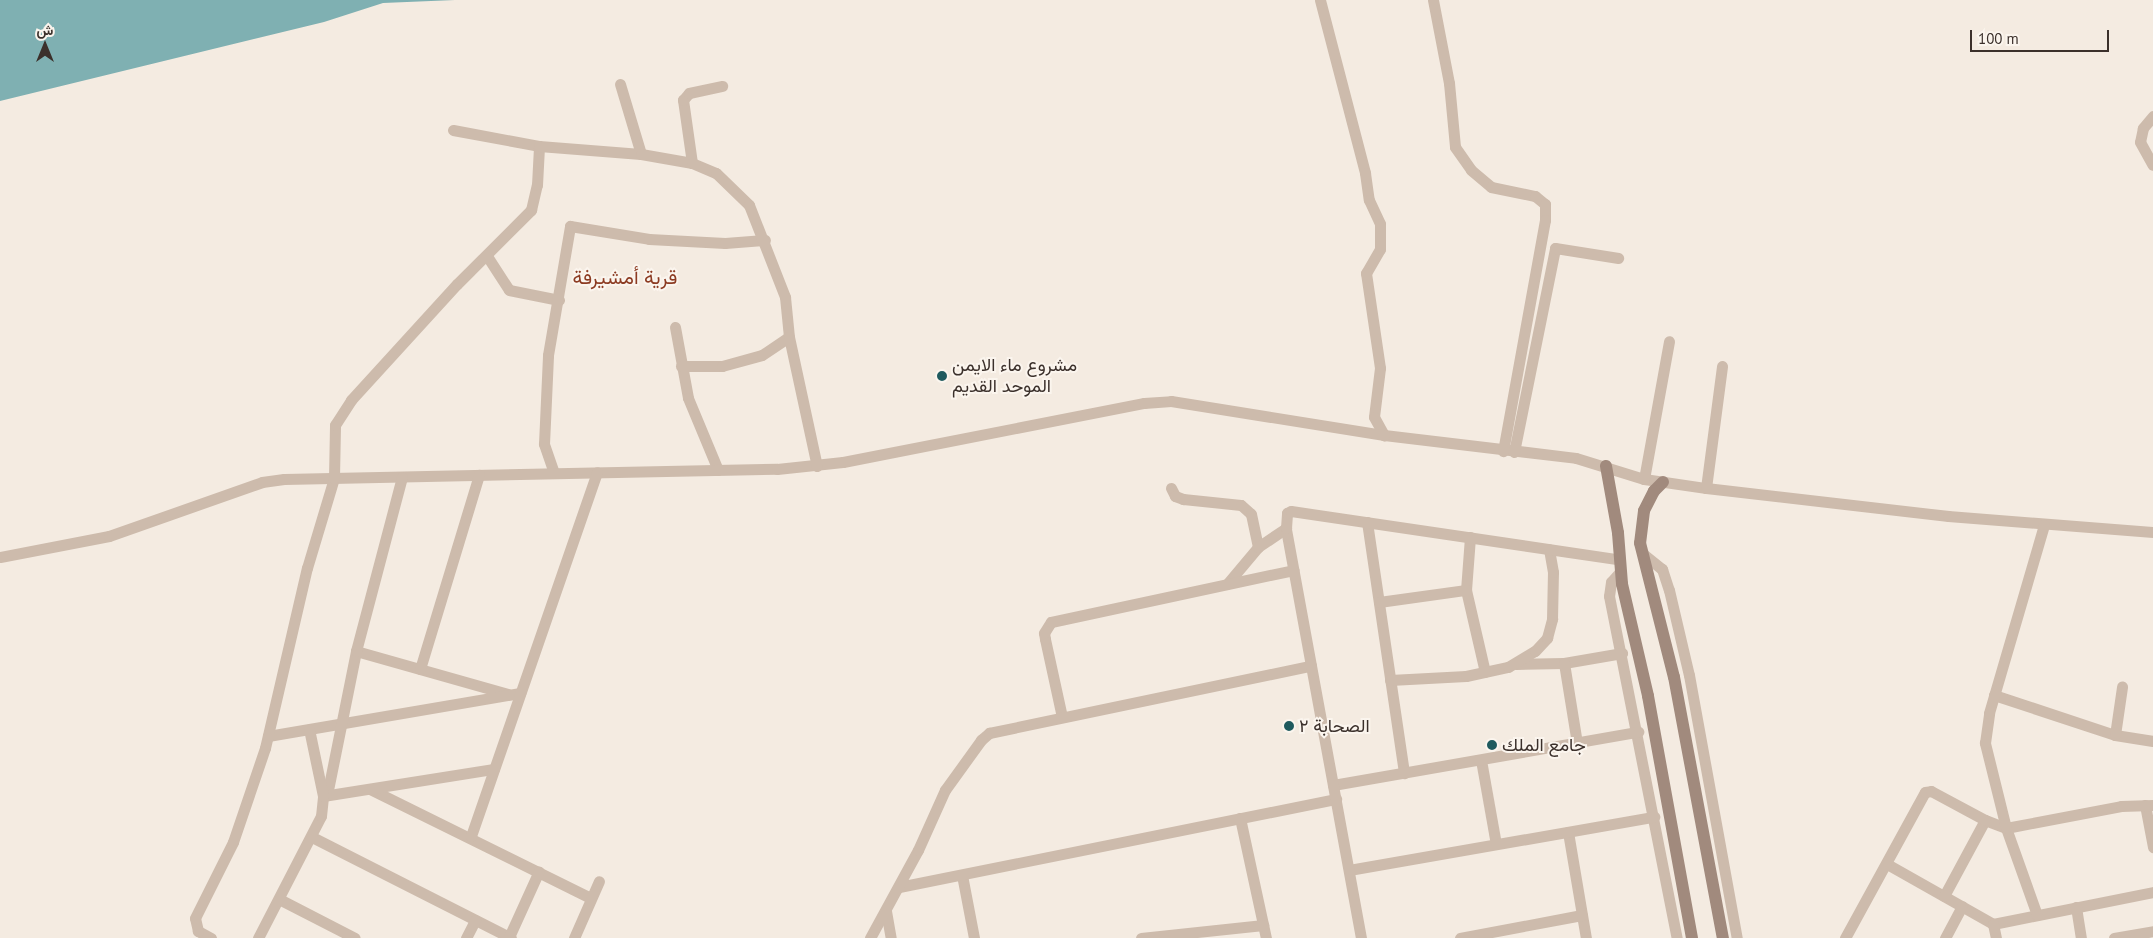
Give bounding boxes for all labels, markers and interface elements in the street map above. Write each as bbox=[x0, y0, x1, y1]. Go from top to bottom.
north arrow bbox=[20, 20, 70, 70]
scale bar bbox=[1973, 20, 2112, 52]
text: ش bbox=[37, 21, 53, 39]
text: 100 m bbox=[1978, 29, 2019, 48]
district label: قرية أمشيرفة bbox=[573, 265, 677, 289]
place label: مشروع ماء الايمن الموحد القديم bbox=[952, 355, 1077, 398]
marker: مشروع ماء الايمن الموحد القديم bbox=[936, 370, 948, 382]
place label: الصحابة ٢ bbox=[1299, 715, 1370, 737]
marker: الصحابة ٢ bbox=[1283, 720, 1295, 732]
place label: جامع الملك bbox=[1502, 734, 1586, 756]
marker: جامع الملك bbox=[1486, 739, 1498, 751]

